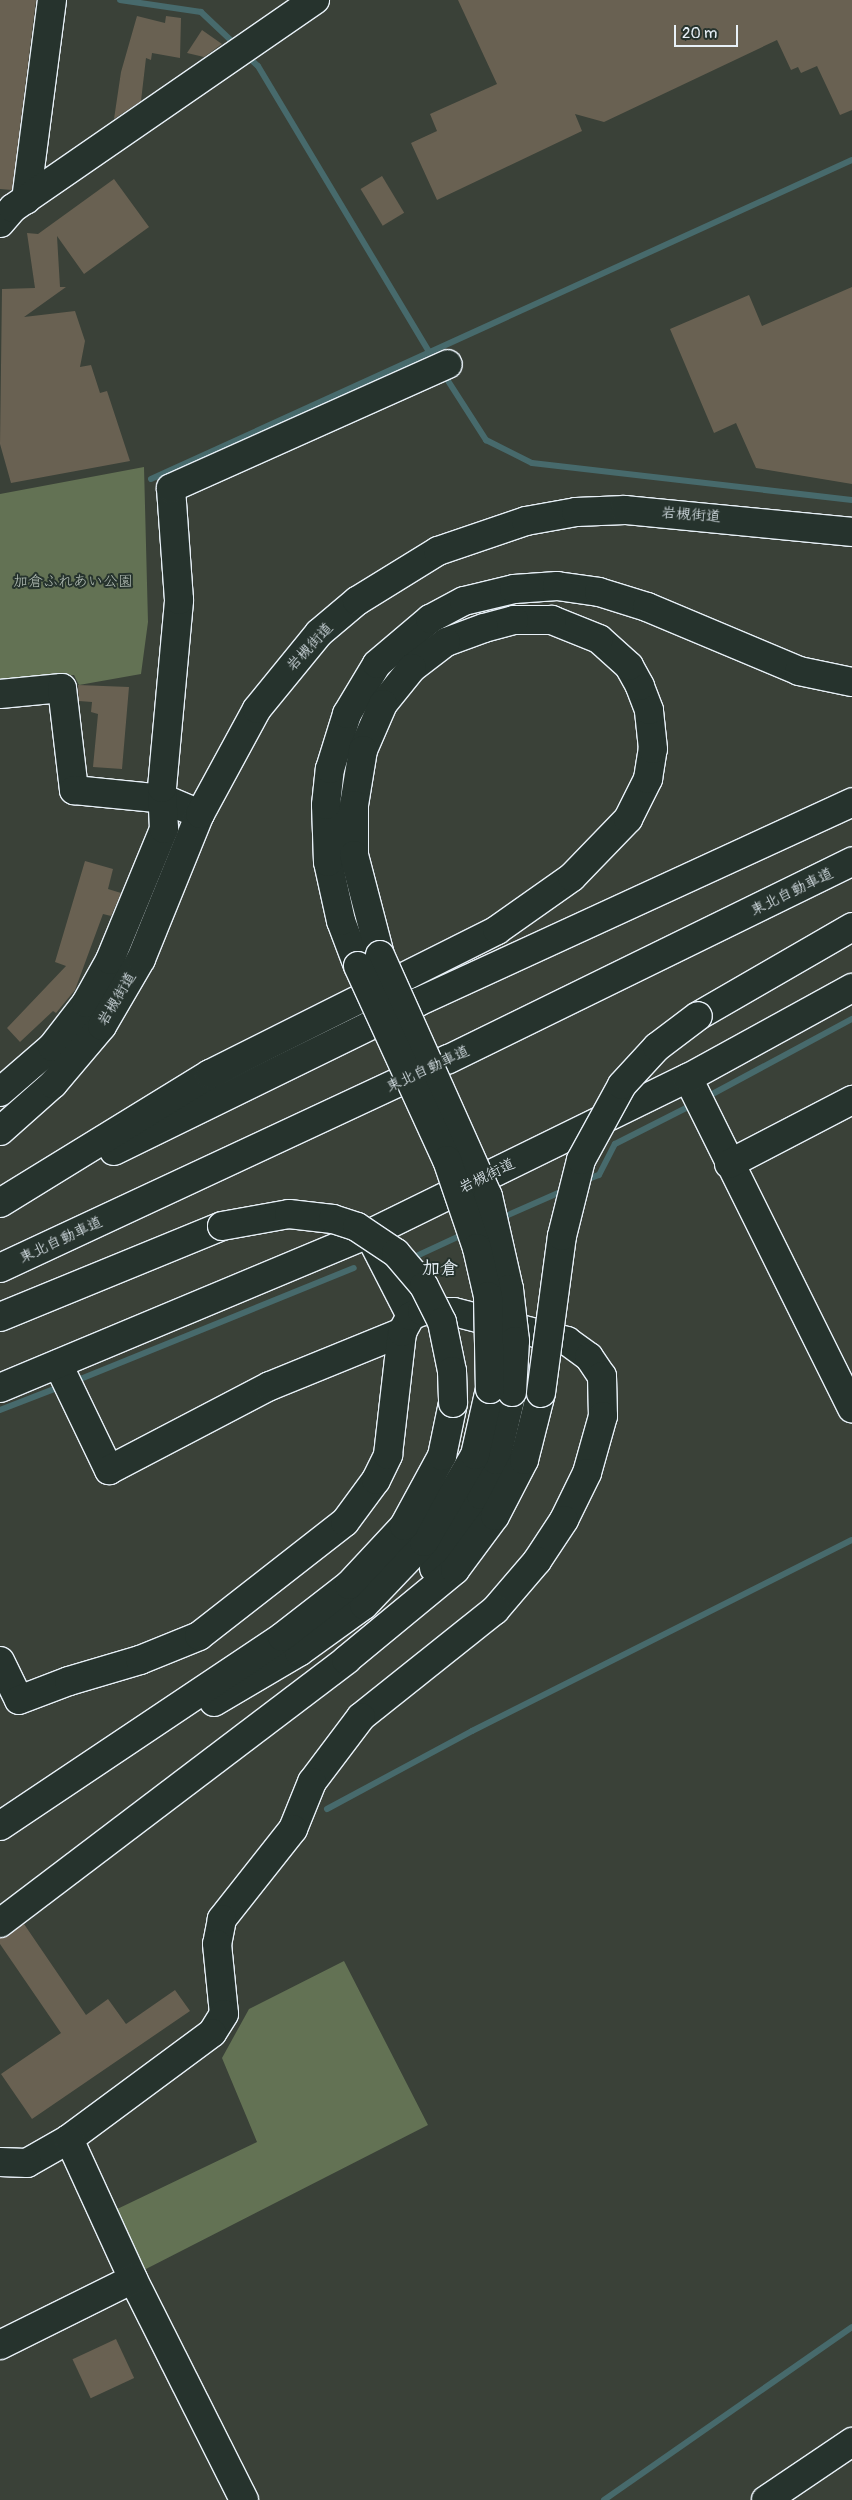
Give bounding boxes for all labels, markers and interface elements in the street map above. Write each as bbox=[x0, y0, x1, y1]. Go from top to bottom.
scale bar bbox=[677, 15, 741, 47]
text: 20 m bbox=[682, 24, 717, 43]
street label: 岩槻街道 bbox=[660, 504, 722, 526]
park label: 加倉ふれあい公園 bbox=[13, 573, 133, 591]
street label: 岩槻街道 bbox=[283, 619, 337, 675]
street label: 東北自動車道 bbox=[748, 864, 836, 920]
street label: 岩槻街道 bbox=[94, 969, 140, 1029]
street label: 東北自動車道 bbox=[383, 1042, 473, 1096]
street label: 岩槻街道 bbox=[456, 1155, 518, 1197]
street label: 東北自動車道 bbox=[16, 1213, 106, 1267]
district label: 加倉 bbox=[422, 1258, 458, 1280]

